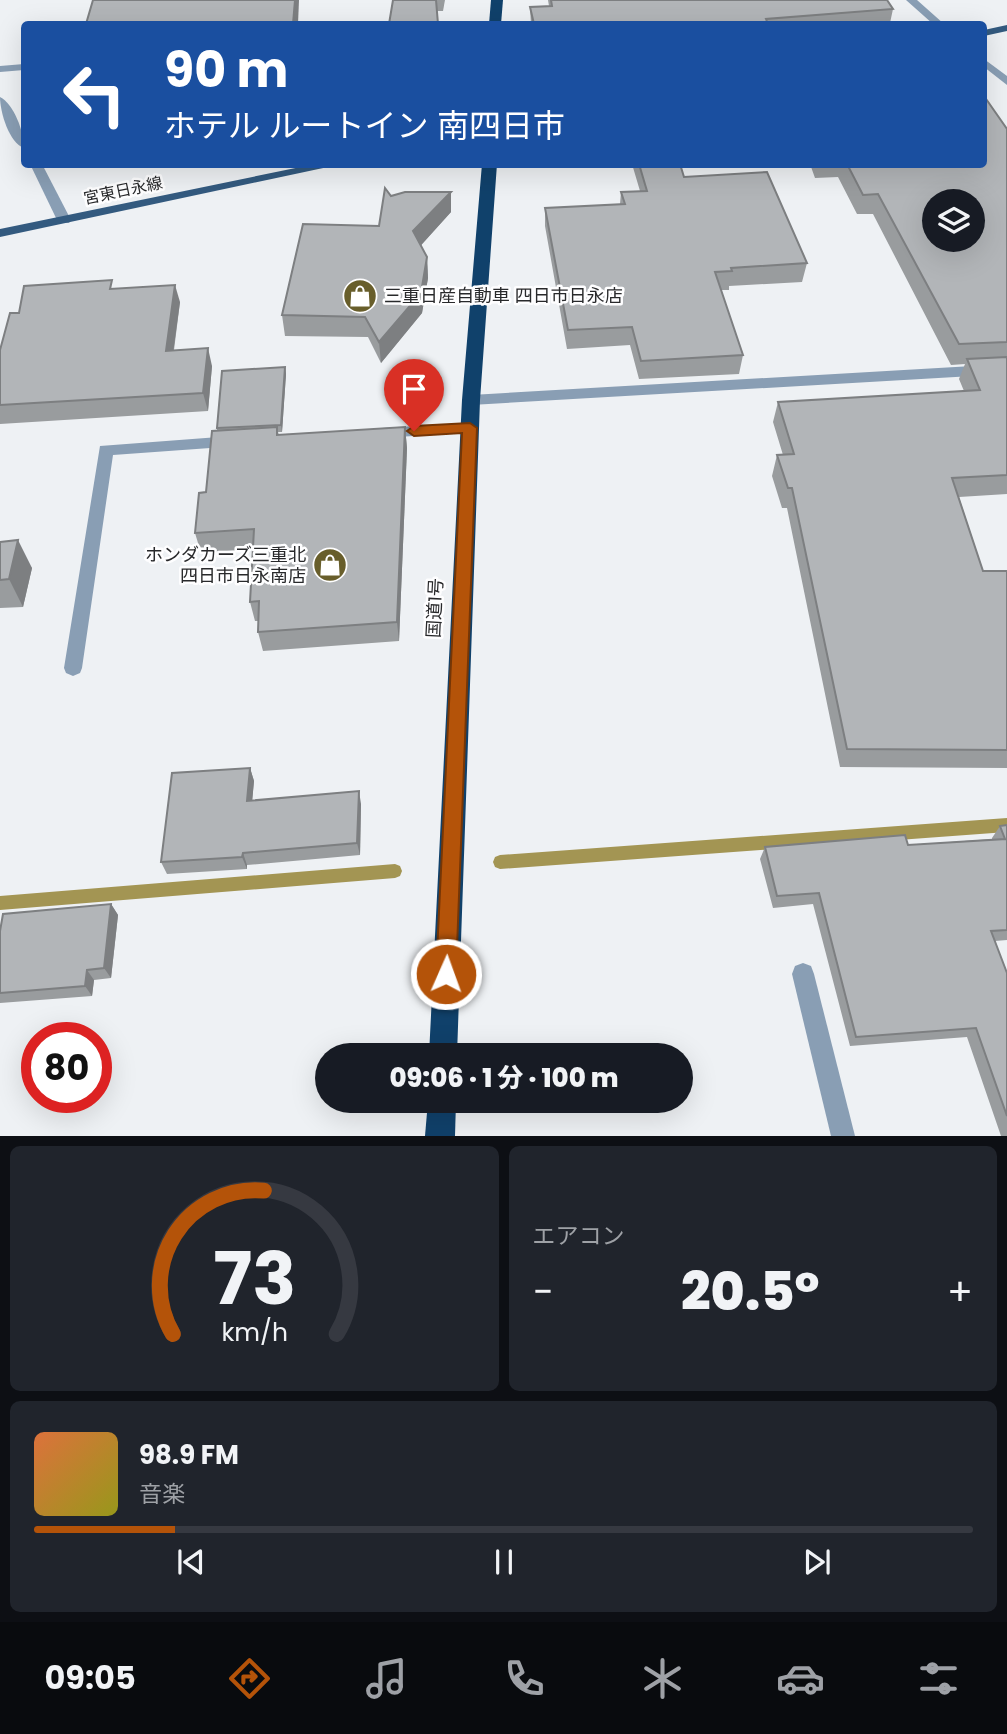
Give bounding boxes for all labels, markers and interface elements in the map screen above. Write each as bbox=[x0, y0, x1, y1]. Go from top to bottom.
text: 90 m bbox=[164, 36, 288, 104]
icon: left bbox=[49, 49, 140, 140]
text: ホテル ルートイン 南四日市 bbox=[164, 103, 565, 148]
street label: 宮東日永線 bbox=[82, 171, 165, 210]
map controls bbox=[922, 189, 985, 252]
button: layers bbox=[922, 189, 985, 252]
shop icon: 三重日産自動車 四日市日永店 bbox=[341, 277, 379, 315]
place label: 三重日産自動車 四日市日永店 bbox=[384, 283, 623, 308]
pin bbox=[384, 359, 444, 431]
icon: arrive bbox=[395, 370, 433, 408]
place label: ホンダカーズ三重北 四日市日永南店 bbox=[145, 542, 306, 588]
shop icon: ホンダカーズ三重北 四日市日永南店 bbox=[311, 546, 349, 584]
street label: 国道1号 bbox=[420, 577, 449, 638]
position arrow bbox=[409, 937, 483, 1011]
speed limit sign: 80 bbox=[21, 1022, 112, 1113]
text: 09:06 · 1 分 · 100 m bbox=[390, 1060, 618, 1096]
text: エアコン bbox=[533, 1220, 625, 1252]
text: 73 bbox=[213, 1229, 296, 1330]
text: 20.5° bbox=[681, 1255, 819, 1328]
text: − bbox=[533, 1265, 553, 1318]
text: + bbox=[947, 1265, 973, 1318]
text: km/h bbox=[221, 1315, 288, 1350]
text: 98.9 FM bbox=[139, 1437, 239, 1473]
text: 音楽 bbox=[139, 1478, 185, 1510]
icon: previous bbox=[172, 1543, 210, 1581]
icon: pause bbox=[485, 1543, 523, 1581]
icon: next bbox=[798, 1543, 836, 1581]
icon: directions bbox=[225, 1654, 274, 1703]
icon: music bbox=[362, 1654, 411, 1703]
icon: phone bbox=[500, 1654, 549, 1703]
icon: climate bbox=[638, 1654, 687, 1703]
icon: car bbox=[776, 1654, 825, 1703]
icon: filters bbox=[914, 1654, 963, 1703]
text: 09:05 bbox=[44, 1655, 136, 1700]

